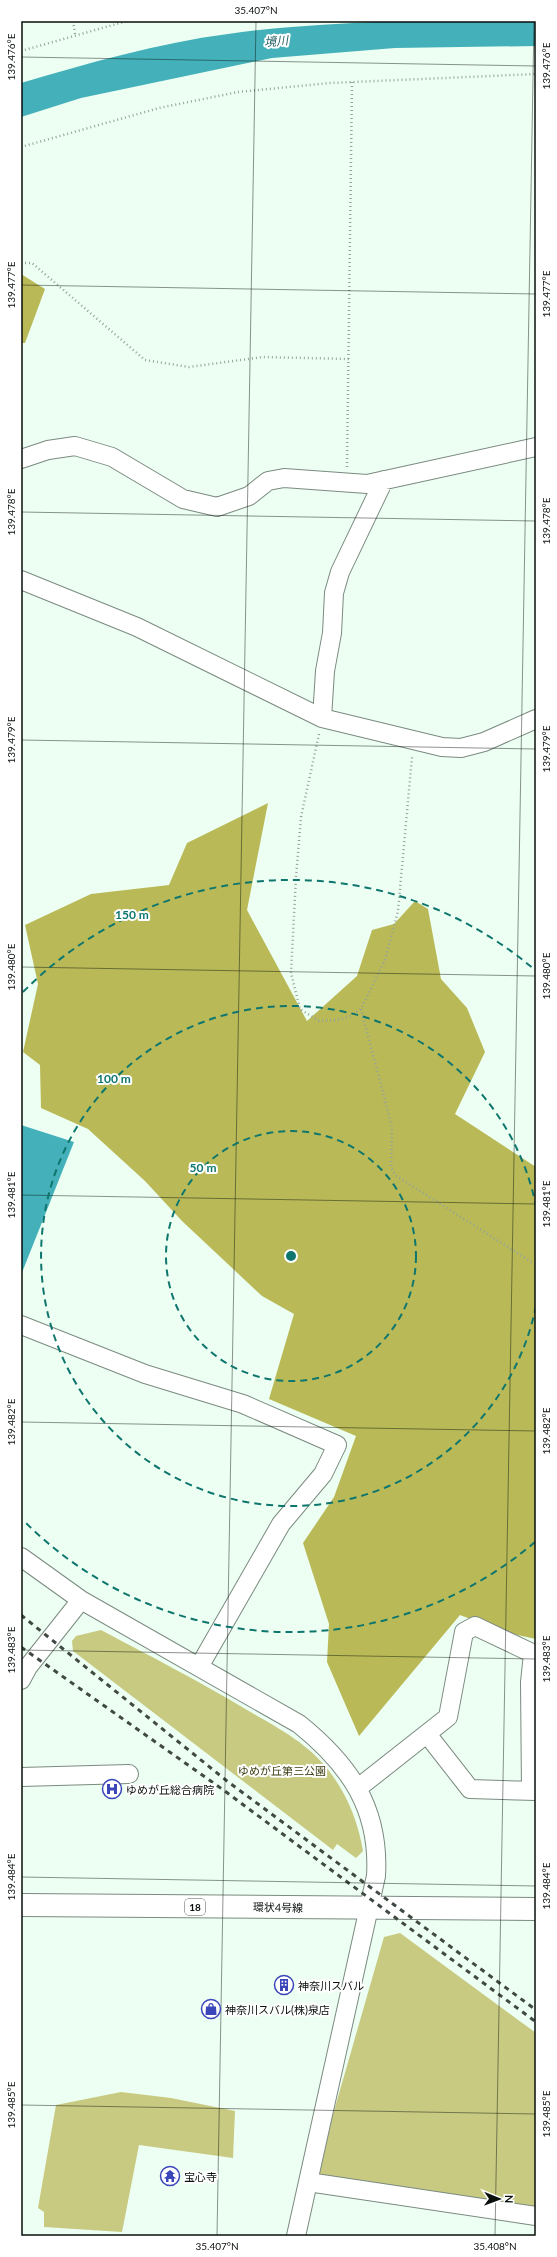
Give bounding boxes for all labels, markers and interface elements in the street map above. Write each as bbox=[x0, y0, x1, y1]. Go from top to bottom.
text: 35.407°N bbox=[234, 4, 278, 16]
water label: 境川 bbox=[263, 32, 291, 50]
text: 139.476°E bbox=[5, 33, 17, 81]
text: 139.476°E bbox=[540, 42, 552, 90]
text: 139.477°E bbox=[5, 261, 17, 309]
text: 139.477°E bbox=[540, 270, 552, 318]
text: 139.478°E bbox=[5, 488, 17, 536]
text: 139.478°E bbox=[540, 497, 552, 545]
text: 139.479°E bbox=[5, 716, 17, 764]
text: 139.479°E bbox=[540, 725, 552, 773]
text: 150 m bbox=[115, 907, 149, 922]
text: 139.480°E bbox=[5, 943, 17, 991]
text: 139.480°E bbox=[540, 952, 552, 1000]
text: 100 m bbox=[97, 1071, 131, 1086]
text: 50 m bbox=[190, 1160, 216, 1175]
text: 139.481°E bbox=[5, 1171, 17, 1219]
text: 139.481°E bbox=[540, 1180, 552, 1228]
centre of rings bbox=[284, 1249, 298, 1263]
text: 139.482°E bbox=[5, 1398, 17, 1446]
text: 139.482°E bbox=[540, 1407, 552, 1455]
text: 139.483°E bbox=[5, 1626, 17, 1674]
text: 139.483°E bbox=[540, 1635, 552, 1683]
park label: ゆめが丘第三公園 bbox=[238, 1764, 326, 1777]
hospital icon: ゆめが丘総合病院 bbox=[101, 1778, 123, 1800]
place label: ゆめが丘総合病院 bbox=[126, 1783, 214, 1796]
text: 139.484°E bbox=[5, 1853, 17, 1901]
text: 139.484°E bbox=[540, 1862, 552, 1910]
road number: 18 bbox=[185, 1899, 205, 1915]
street label: 環状4号線 bbox=[253, 1900, 303, 1914]
building icon: 神奈川スバル bbox=[273, 1974, 295, 1996]
place label: 神奈川スバル bbox=[298, 1979, 364, 1992]
shop icon: 神奈川スバル(株)泉店 bbox=[200, 1998, 222, 2020]
place label: 神奈川スバル(株)泉店 bbox=[225, 2003, 330, 2016]
text: 139.485°E bbox=[5, 2081, 17, 2129]
text: 139.485°E bbox=[540, 2090, 552, 2138]
temple icon: 宝心寺 bbox=[159, 2165, 181, 2187]
place label: 宝心寺 bbox=[184, 2170, 217, 2183]
north arrow bbox=[479, 2179, 519, 2219]
text: N bbox=[503, 2195, 516, 2204]
text: 35.407°N bbox=[195, 2240, 239, 2252]
text: 35.408°N bbox=[473, 2240, 517, 2252]

